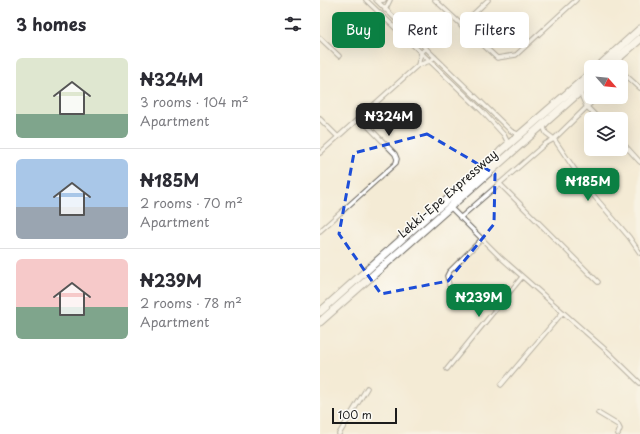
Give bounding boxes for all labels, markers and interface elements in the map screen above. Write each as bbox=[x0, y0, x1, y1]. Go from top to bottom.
text: 3 homes bbox=[16, 11, 86, 37]
chip: Buy bbox=[332, 12, 385, 48]
chip: Rent bbox=[393, 12, 452, 48]
chip: Filters bbox=[460, 12, 529, 48]
icon: filters bbox=[282, 13, 304, 35]
north arrow bbox=[584, 60, 628, 104]
map controls bbox=[584, 60, 628, 156]
text: ₦324M bbox=[140, 66, 203, 92]
icon: home bbox=[48, 74, 96, 122]
text: 3 rooms · 104 m² bbox=[140, 92, 249, 111]
pin: ₦324M bbox=[361, 103, 417, 137]
text: ₦324M bbox=[365, 106, 413, 125]
text: Apartment bbox=[140, 111, 209, 130]
button: layers bbox=[584, 112, 628, 156]
street label: Lekki-Epe Expressway bbox=[394, 145, 501, 242]
text: ₦185M bbox=[140, 167, 199, 193]
pin: ₦185M bbox=[560, 168, 616, 202]
text: ₦185M bbox=[565, 171, 611, 190]
icon: home bbox=[48, 175, 96, 223]
text: 2 rooms · 70 m² bbox=[140, 193, 243, 212]
text: Apartment bbox=[140, 212, 209, 231]
text: ₦239M bbox=[140, 267, 202, 293]
icon: home bbox=[48, 275, 96, 323]
pin: ₦239M bbox=[451, 284, 507, 318]
text: ₦239M bbox=[455, 287, 503, 306]
text: 2 rooms · 78 m² bbox=[140, 293, 242, 312]
text: Apartment bbox=[140, 312, 209, 331]
scale bar bbox=[332, 406, 397, 425]
text: 100 m bbox=[338, 406, 372, 423]

